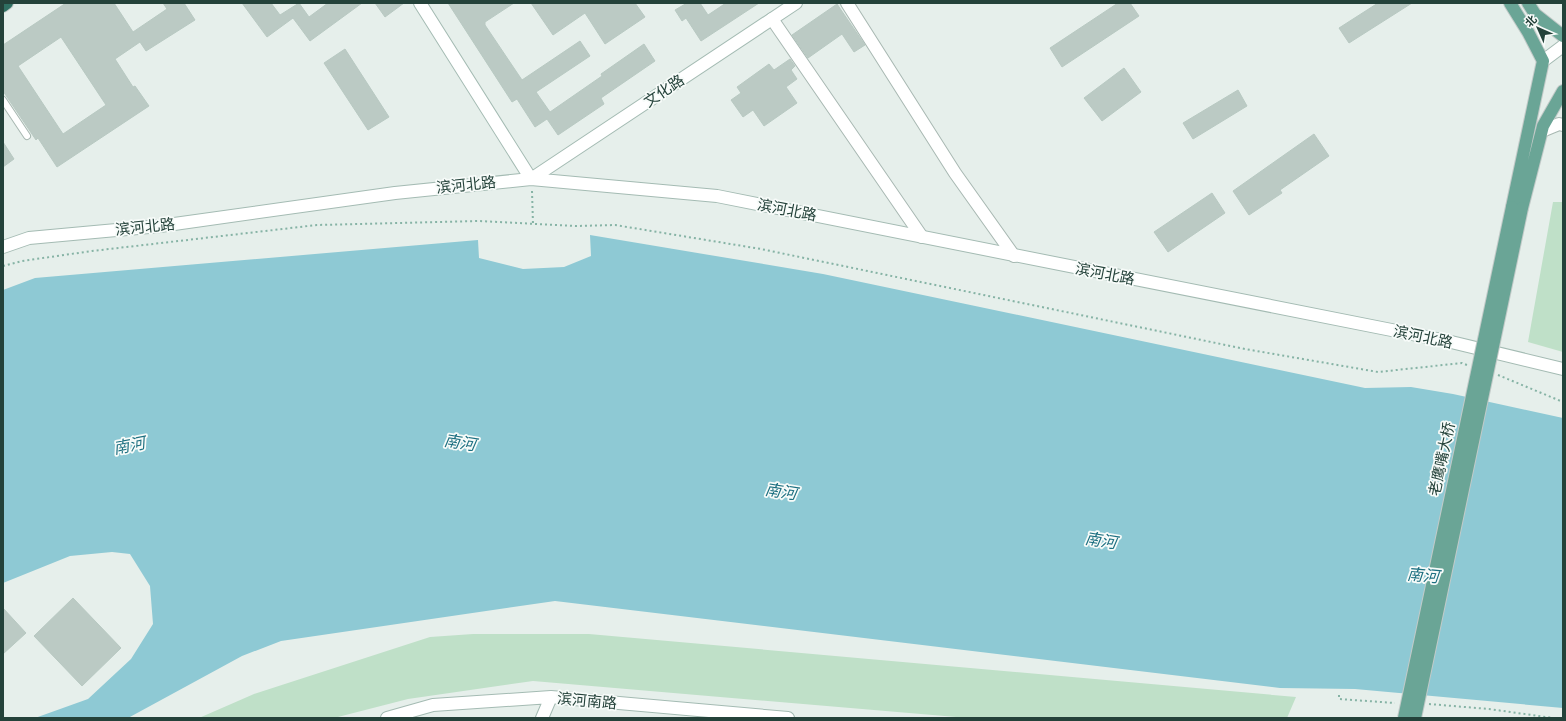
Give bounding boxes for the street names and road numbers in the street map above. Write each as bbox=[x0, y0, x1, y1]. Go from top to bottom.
street label: 文化路 bbox=[640, 70, 688, 111]
street label: 滨河北路 bbox=[435, 172, 497, 197]
street label: 滨河北路 bbox=[756, 194, 818, 225]
street label: 滨河北路 bbox=[114, 214, 176, 239]
street label: 滨河北路 bbox=[1074, 258, 1136, 289]
street label: 滨河北路 bbox=[1392, 321, 1454, 352]
street label: 老鹰嘴大桥 bbox=[1424, 420, 1459, 498]
street label: 滨河南路 bbox=[556, 688, 618, 713]

